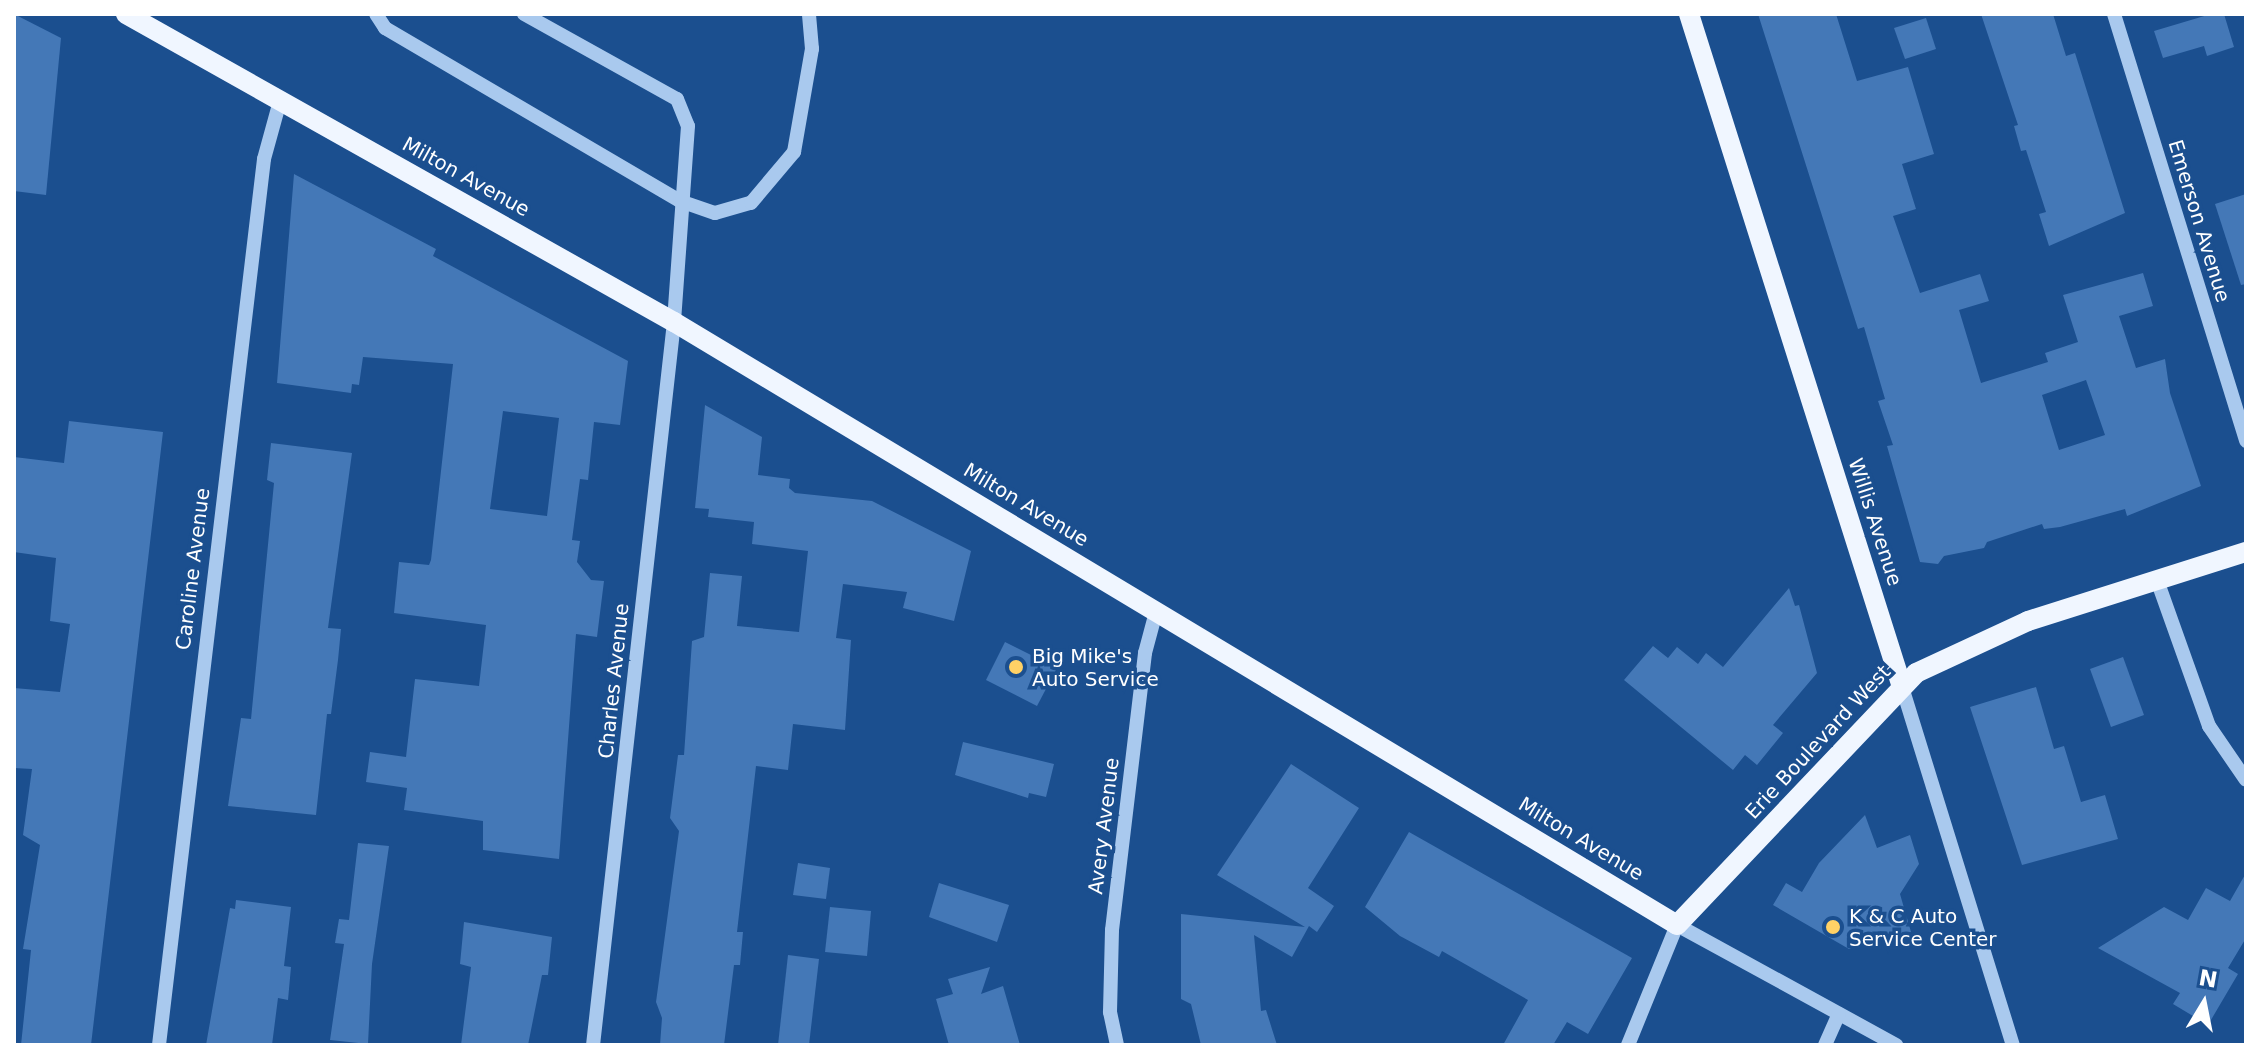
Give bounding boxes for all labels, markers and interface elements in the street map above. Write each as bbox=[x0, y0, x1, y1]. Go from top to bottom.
street label: Milton Avenue bbox=[398, 132, 534, 222]
street label: Emerson Avenue bbox=[2163, 137, 2235, 305]
street label: Willis Avenue bbox=[1843, 455, 1907, 589]
street label: Milton Avenue bbox=[959, 458, 1093, 552]
street label: Caroline Avenue bbox=[171, 487, 215, 651]
street label: Charles Avenue bbox=[594, 602, 634, 760]
place label: Big Mike's Auto Service bbox=[1032, 644, 1159, 691]
marker: Big Mike's Auto Service bbox=[1007, 658, 1025, 676]
street label: Erie Boulevard West bbox=[1740, 660, 1896, 824]
street label: Avery Avenue bbox=[1084, 756, 1124, 896]
street label: Milton Avenue bbox=[1514, 792, 1648, 886]
place label: K & C Auto Service Center bbox=[1849, 904, 1997, 951]
marker: K & C Auto Service Center bbox=[1824, 918, 1842, 936]
north arrow bbox=[2164, 963, 2244, 1043]
text: N bbox=[2197, 965, 2219, 993]

